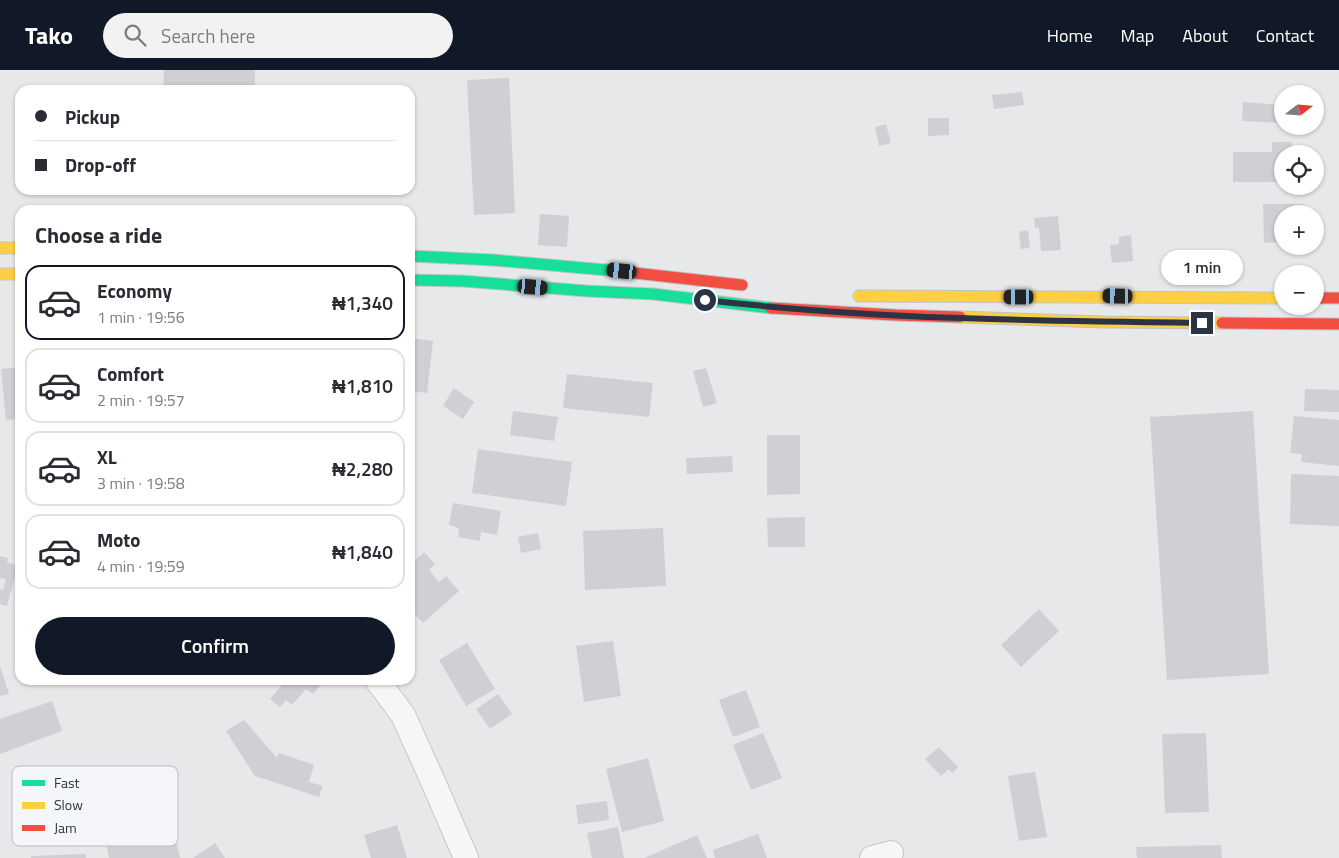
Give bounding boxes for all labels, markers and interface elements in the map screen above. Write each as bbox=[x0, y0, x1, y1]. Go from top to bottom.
search box bbox=[103, 13, 453, 58]
text: Tako bbox=[25, 17, 73, 53]
icon: search bbox=[121, 21, 149, 49]
text: Search here bbox=[161, 21, 255, 50]
text: Home bbox=[1047, 22, 1093, 49]
text: Map bbox=[1121, 22, 1154, 49]
text: About bbox=[1182, 22, 1228, 49]
text: Contact bbox=[1256, 22, 1314, 49]
north arrow bbox=[1274, 85, 1324, 135]
map controls bbox=[1274, 85, 1324, 315]
text: Pickup bbox=[65, 102, 120, 131]
button: locate bbox=[1274, 145, 1324, 195]
text: Drop-off bbox=[65, 150, 136, 179]
button: + bbox=[1274, 205, 1324, 255]
text: Choose a ride bbox=[35, 218, 162, 252]
callout: 1 min bbox=[1161, 250, 1243, 286]
text: 1 min bbox=[1183, 255, 1221, 279]
car bbox=[606, 262, 637, 280]
button: − bbox=[1274, 265, 1324, 315]
text: Economy bbox=[97, 276, 172, 305]
car bbox=[517, 278, 548, 296]
icon: car bbox=[37, 280, 82, 325]
text: ₦1,340 bbox=[332, 288, 393, 317]
car bbox=[1102, 288, 1133, 304]
route start bbox=[694, 289, 716, 311]
car bbox=[1004, 290, 1034, 305]
text: 1 min · 19:56 bbox=[97, 305, 185, 329]
route end bbox=[1191, 312, 1213, 334]
text: Comfort bbox=[97, 359, 164, 388]
icon: car bbox=[37, 363, 82, 408]
text: ₦1,810 bbox=[332, 371, 393, 400]
text: 2 min · 19:57 bbox=[97, 388, 185, 412]
text: XL bbox=[97, 442, 117, 471]
icon: car bbox=[37, 446, 82, 491]
text: ₦2,280 bbox=[332, 454, 393, 483]
text: 3 min · 19:58 bbox=[97, 471, 185, 495]
text: Moto bbox=[97, 525, 140, 554]
icon: car bbox=[37, 529, 82, 574]
text: ₦1,840 bbox=[332, 537, 393, 566]
text: 4 min · 19:59 bbox=[97, 554, 185, 578]
button: Confirm bbox=[35, 617, 395, 675]
legend bbox=[12, 766, 178, 846]
text: Fast bbox=[54, 772, 79, 793]
text: Slow bbox=[54, 794, 83, 815]
text: Jam bbox=[54, 817, 77, 838]

